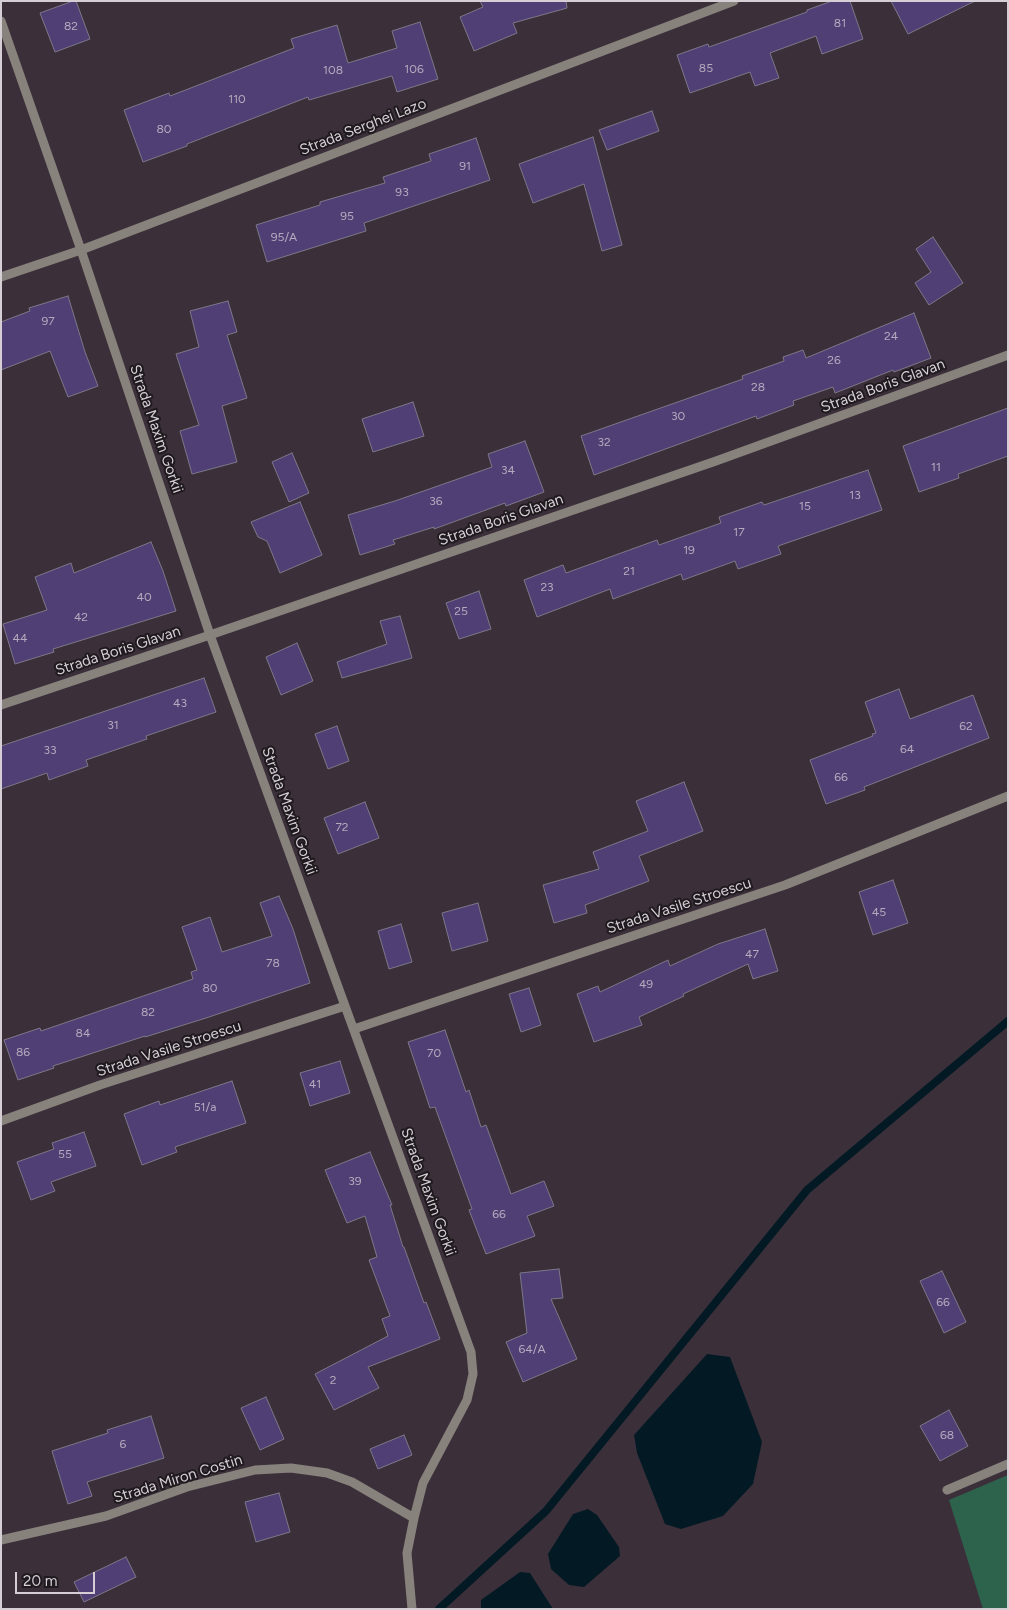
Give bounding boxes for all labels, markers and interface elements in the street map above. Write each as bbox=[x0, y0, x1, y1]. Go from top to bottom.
house number: 81 bbox=[834, 16, 846, 30]
house number: 82 bbox=[64, 19, 78, 33]
house number: 85 bbox=[699, 61, 713, 75]
house number: 106 bbox=[404, 62, 424, 76]
house number: 108 bbox=[323, 63, 343, 77]
house number: 110 bbox=[228, 92, 246, 106]
street label: Strada Serghei Lazo bbox=[297, 95, 429, 159]
house number: 80 bbox=[156, 122, 172, 136]
house number: 91 bbox=[459, 159, 471, 173]
house number: 93 bbox=[395, 185, 409, 199]
house number: 95 bbox=[340, 209, 354, 223]
house number: 95/A bbox=[271, 230, 297, 244]
house number: 97 bbox=[41, 314, 55, 328]
house number: 24 bbox=[884, 329, 898, 343]
house number: 26 bbox=[827, 353, 841, 367]
street label: Strada Boris Glavan bbox=[818, 355, 948, 417]
street label: Strada Maxim Gorkii bbox=[126, 362, 186, 496]
house number: 28 bbox=[751, 380, 765, 394]
house number: 30 bbox=[671, 409, 685, 423]
house number: 32 bbox=[597, 435, 611, 449]
house number: 11 bbox=[931, 460, 941, 474]
house number: 34 bbox=[501, 463, 515, 477]
house number: 13 bbox=[849, 488, 861, 502]
street label: Strada Boris Glavan bbox=[436, 490, 566, 550]
house number: 36 bbox=[429, 494, 443, 508]
house number: 15 bbox=[799, 499, 811, 513]
house number: 17 bbox=[733, 525, 745, 539]
house number: 19 bbox=[683, 543, 695, 557]
house number: 21 bbox=[623, 564, 635, 578]
house number: 23 bbox=[540, 580, 554, 594]
house number: 40 bbox=[136, 590, 152, 604]
house number: 25 bbox=[454, 604, 468, 618]
house number: 42 bbox=[74, 610, 88, 624]
street label: Strada Boris Glavan bbox=[53, 622, 183, 680]
house number: 44 bbox=[13, 631, 27, 645]
house number: 43 bbox=[173, 696, 187, 710]
house number: 31 bbox=[107, 718, 119, 732]
house number: 62 bbox=[959, 719, 973, 733]
house number: 64 bbox=[900, 742, 914, 756]
house number: 33 bbox=[43, 743, 57, 757]
street label: Strada Maxim Gorkii bbox=[258, 745, 320, 877]
house number: 66 bbox=[834, 770, 848, 784]
house number: 72 bbox=[335, 820, 349, 834]
street label: Strada Vasile Stroescu bbox=[604, 874, 754, 938]
house number: 45 bbox=[872, 905, 886, 919]
house number: 47 bbox=[745, 947, 759, 961]
house number: 78 bbox=[266, 956, 280, 970]
house number: 49 bbox=[639, 977, 653, 991]
house number: 80 bbox=[202, 981, 218, 995]
house number: 82 bbox=[141, 1005, 155, 1019]
street label: Strada Vasile Stroescu bbox=[94, 1017, 244, 1081]
house number: 84 bbox=[76, 1026, 90, 1040]
house number: 86 bbox=[16, 1045, 30, 1059]
house number: 70 bbox=[427, 1046, 441, 1060]
house number: 41 bbox=[309, 1077, 321, 1091]
house number: 51/a bbox=[194, 1100, 216, 1114]
street label: Strada Maxim Gorkii bbox=[397, 1126, 459, 1258]
house number: 55 bbox=[58, 1147, 72, 1161]
house number: 39 bbox=[348, 1174, 362, 1188]
house number: 66 bbox=[492, 1207, 506, 1221]
house number: 66 bbox=[936, 1295, 950, 1309]
house number: 64/A bbox=[518, 1342, 546, 1356]
house number: 2 bbox=[330, 1373, 336, 1387]
house number: 68 bbox=[940, 1428, 954, 1442]
house number: 6 bbox=[120, 1437, 126, 1451]
street label: Strada Miron Costin bbox=[111, 1451, 245, 1507]
scale bar bbox=[18, 1562, 98, 1594]
text: 20 m bbox=[23, 1572, 57, 1590]

